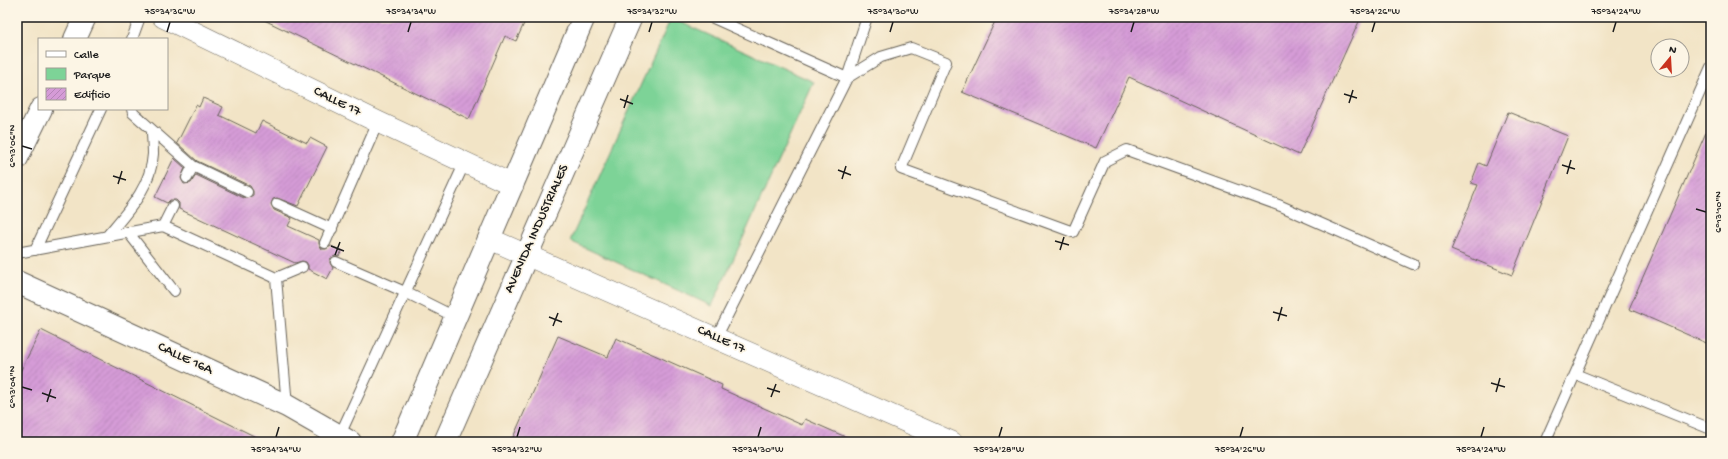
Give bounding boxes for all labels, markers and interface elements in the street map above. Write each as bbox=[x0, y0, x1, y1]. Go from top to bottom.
text: 75°34'36"W bbox=[144, 6, 196, 18]
text: 75°34'34"W bbox=[385, 6, 436, 18]
text: 75°34'32"W bbox=[626, 6, 678, 18]
text: 75°34'30"W bbox=[867, 6, 919, 18]
text: 75°34'28"W bbox=[1108, 6, 1160, 18]
text: 75°34'26"W bbox=[1349, 6, 1401, 18]
text: 75°34'24"W bbox=[1590, 6, 1641, 18]
legend bbox=[38, 38, 168, 110]
north arrow bbox=[1650, 38, 1690, 78]
text: N bbox=[1667, 44, 1678, 57]
text: Calle bbox=[74, 49, 99, 63]
text: Parque bbox=[73, 69, 111, 83]
street label: CALLE 17 bbox=[310, 83, 364, 121]
text: Edificio bbox=[74, 89, 110, 103]
text: 6°13'06"N bbox=[7, 124, 19, 167]
street label: AVENIDA INDUSTRIALES bbox=[501, 162, 573, 296]
text: 6°13'10"N bbox=[1713, 191, 1725, 233]
street label: CALLE 17 bbox=[694, 322, 748, 358]
street label: CALLE 16A bbox=[155, 339, 216, 380]
text: 6°13'04"N bbox=[7, 365, 19, 408]
text: 75°34'34"W bbox=[250, 444, 301, 456]
text: 75°34'32"W bbox=[491, 444, 543, 456]
text: 75°34'30"W bbox=[732, 444, 784, 456]
text: 75°34'28"W bbox=[973, 444, 1025, 456]
text: 75°34'26"W bbox=[1214, 444, 1266, 456]
text: 75°34'24"W bbox=[1455, 444, 1506, 456]

